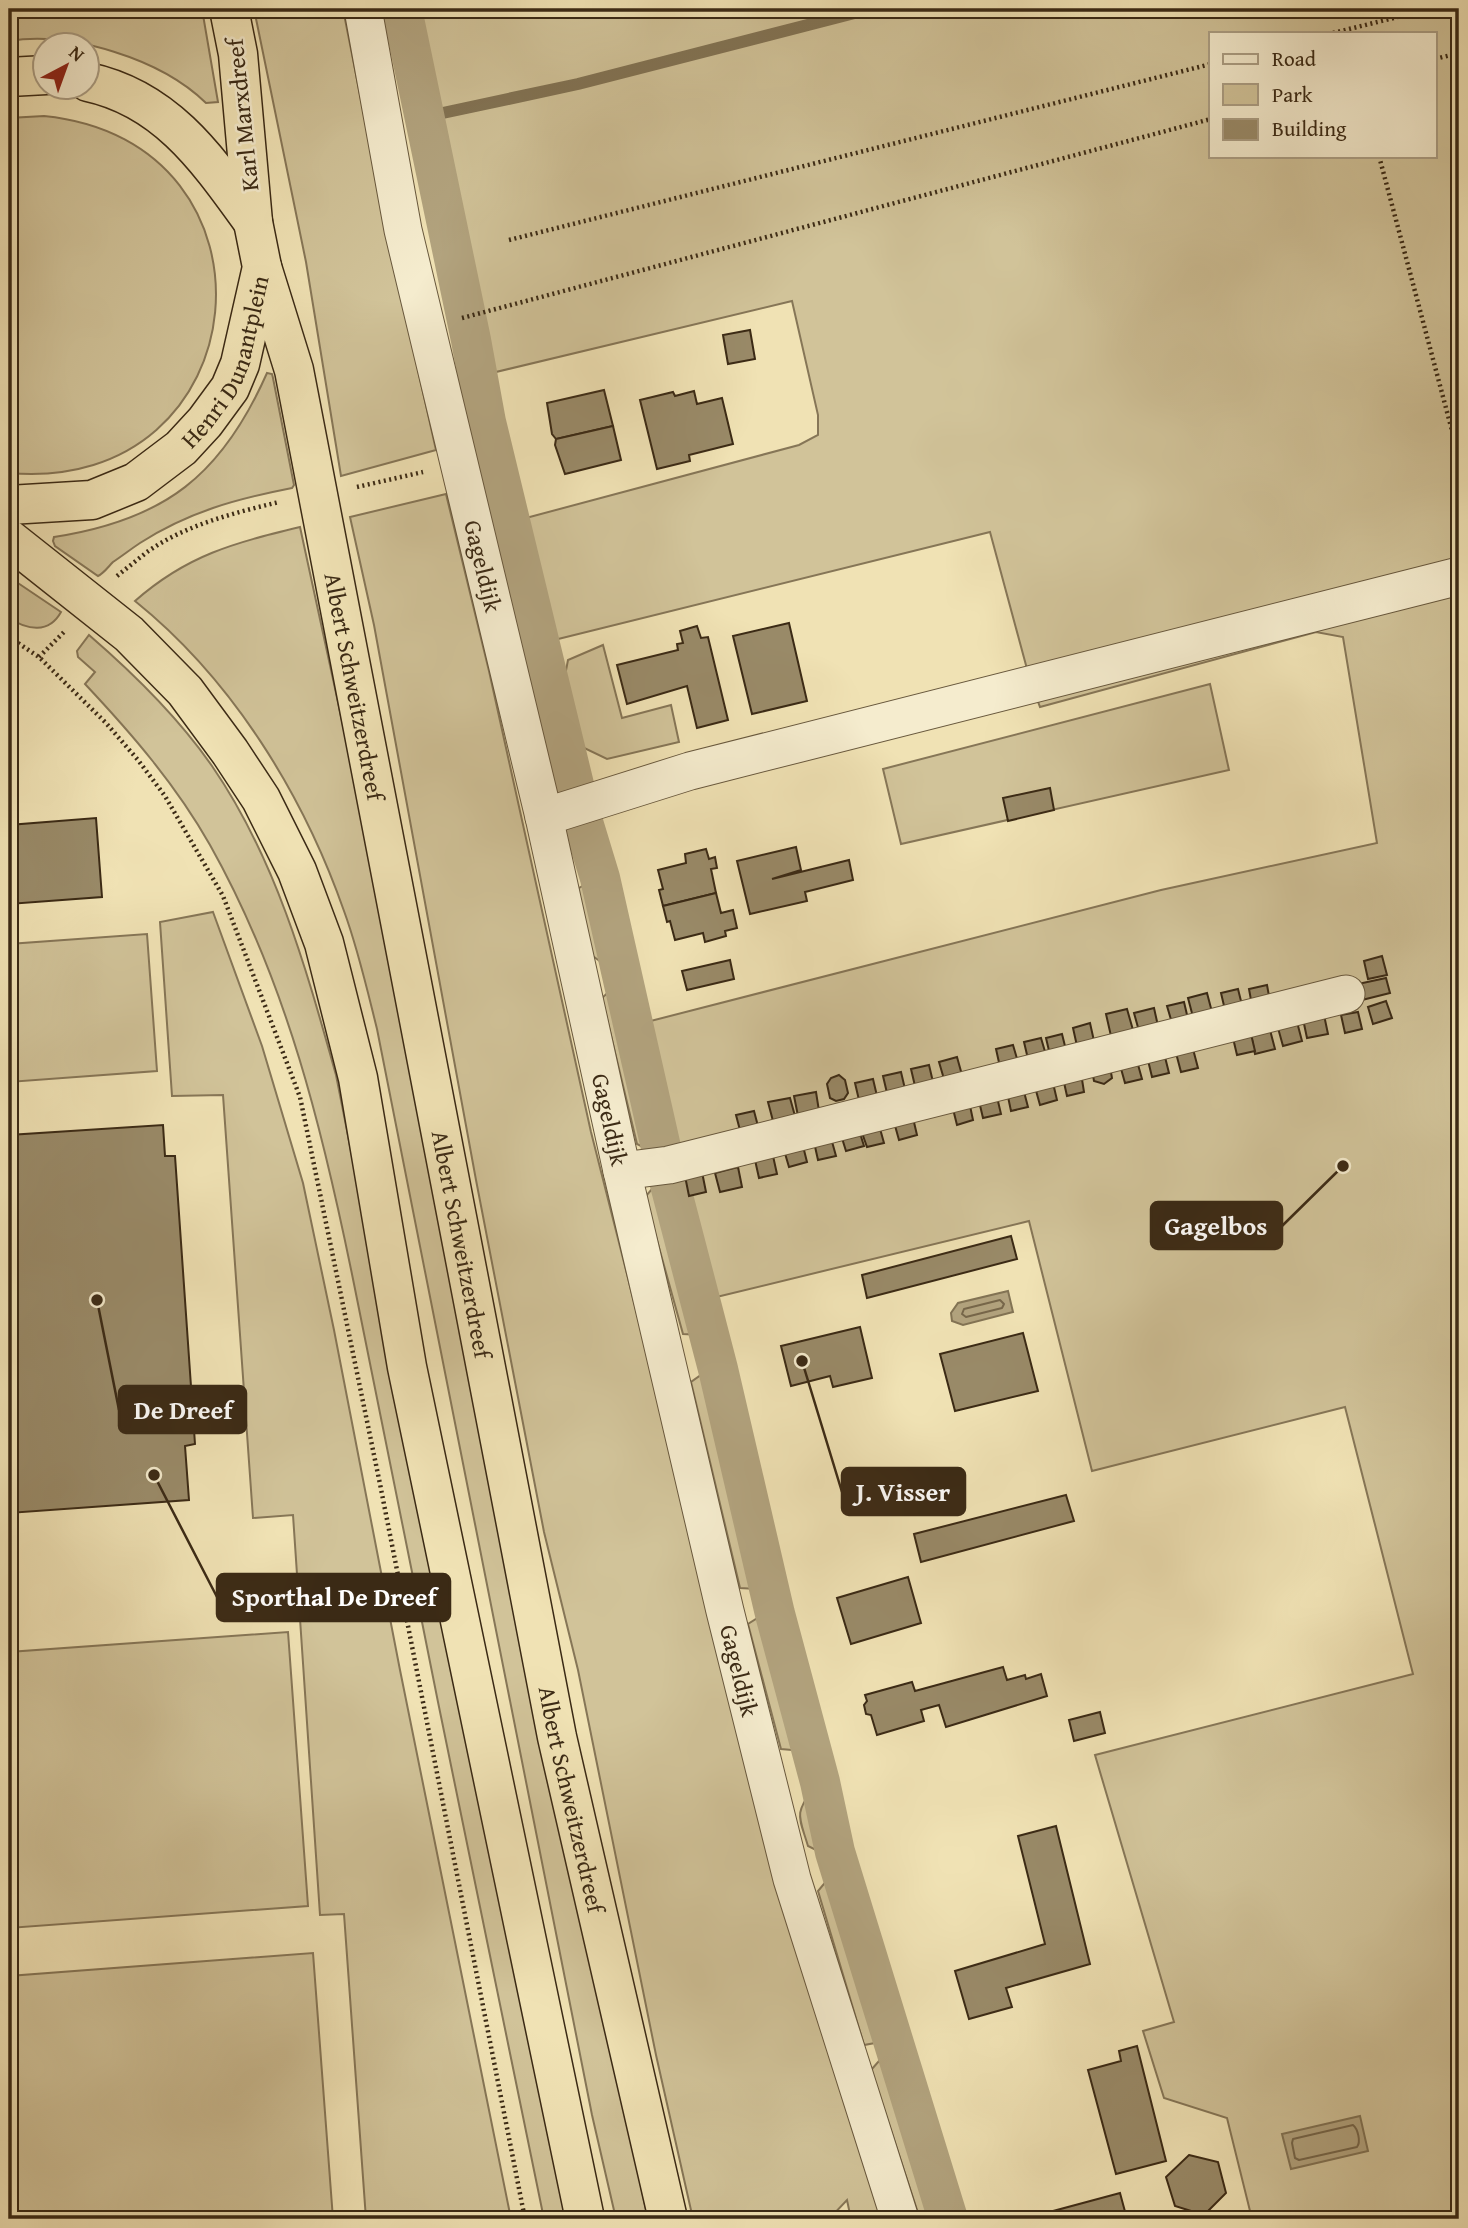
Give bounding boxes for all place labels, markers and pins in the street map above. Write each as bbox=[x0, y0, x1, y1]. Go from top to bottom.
callout: Gagelbos bbox=[1151, 1202, 1282, 1249]
callout: De Dreef bbox=[119, 1386, 246, 1433]
callout: J. Visser bbox=[842, 1468, 965, 1515]
callout: Sporthal De Dreef bbox=[217, 1574, 450, 1621]

